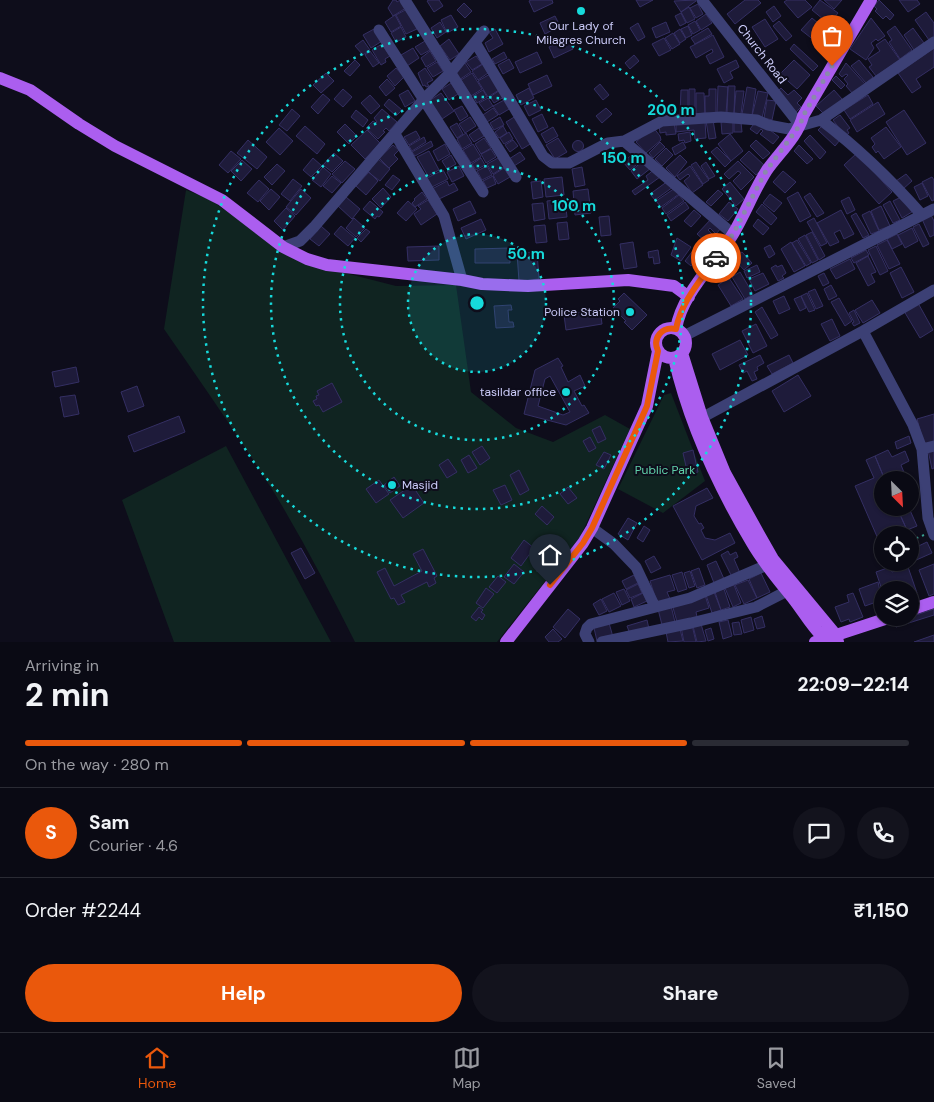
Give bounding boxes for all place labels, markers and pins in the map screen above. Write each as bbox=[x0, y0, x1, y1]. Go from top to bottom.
marker: Our Lady of Milagres Church bbox=[575, 5, 587, 17]
pin bbox=[811, 15, 853, 66]
place label: Our Lady of Milagres Church bbox=[536, 18, 626, 48]
centre of rings bbox=[468, 294, 486, 312]
place label: Police Station bbox=[544, 304, 620, 320]
marker: Police Station bbox=[624, 306, 636, 318]
place label: tasildar office bbox=[480, 384, 556, 400]
marker: tasildar office bbox=[560, 386, 572, 398]
place label: Masjid bbox=[402, 477, 438, 493]
marker: Masjid bbox=[386, 479, 398, 491]
pin bbox=[529, 534, 571, 585]

